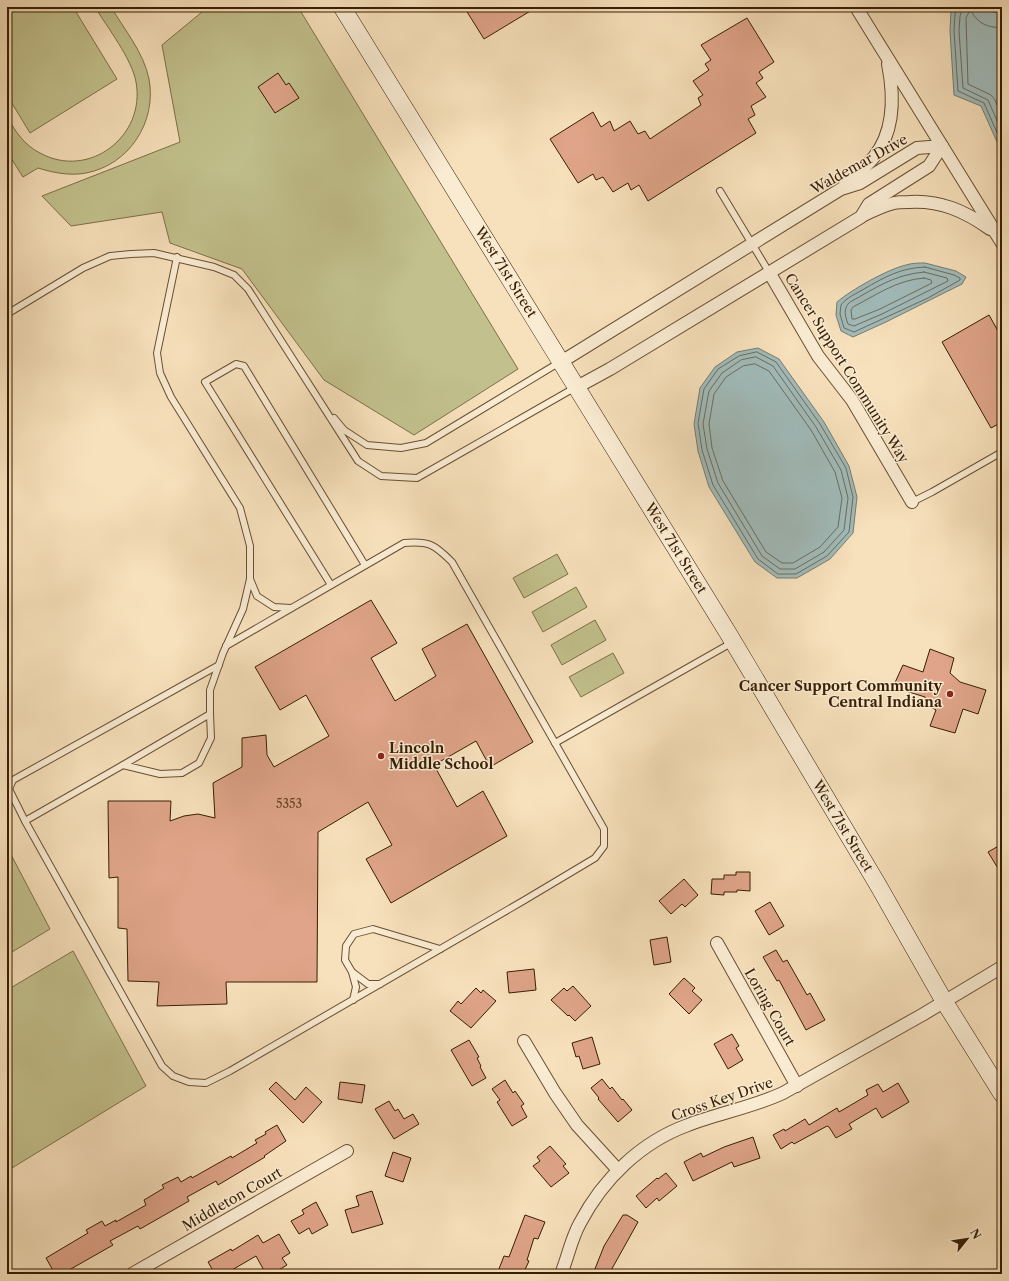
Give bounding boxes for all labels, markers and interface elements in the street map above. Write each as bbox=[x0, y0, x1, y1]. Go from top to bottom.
street label: Waldemar Drive bbox=[806, 130, 911, 199]
street label: West 71st Street bbox=[470, 222, 541, 321]
street label: Cancer Support Community Way bbox=[781, 270, 913, 466]
street label: West 71st Street bbox=[640, 498, 711, 597]
place label: Cancer Support Community Central Indiana bbox=[739, 677, 943, 711]
marker: Cancer Support Community Central Indiana bbox=[945, 689, 955, 699]
place label: Lincoln Middle School bbox=[389, 739, 493, 773]
marker: Lincoln Middle School bbox=[376, 751, 386, 761]
street label: West 71st Street bbox=[808, 776, 877, 875]
house number: 5353 bbox=[276, 796, 302, 811]
street label: Loring Court bbox=[741, 965, 799, 1049]
street label: Cross Key Drive bbox=[669, 1073, 775, 1125]
street label: Middleton Court bbox=[179, 1163, 285, 1235]
north arrow bbox=[947, 1219, 987, 1259]
text: N bbox=[967, 1226, 984, 1242]

